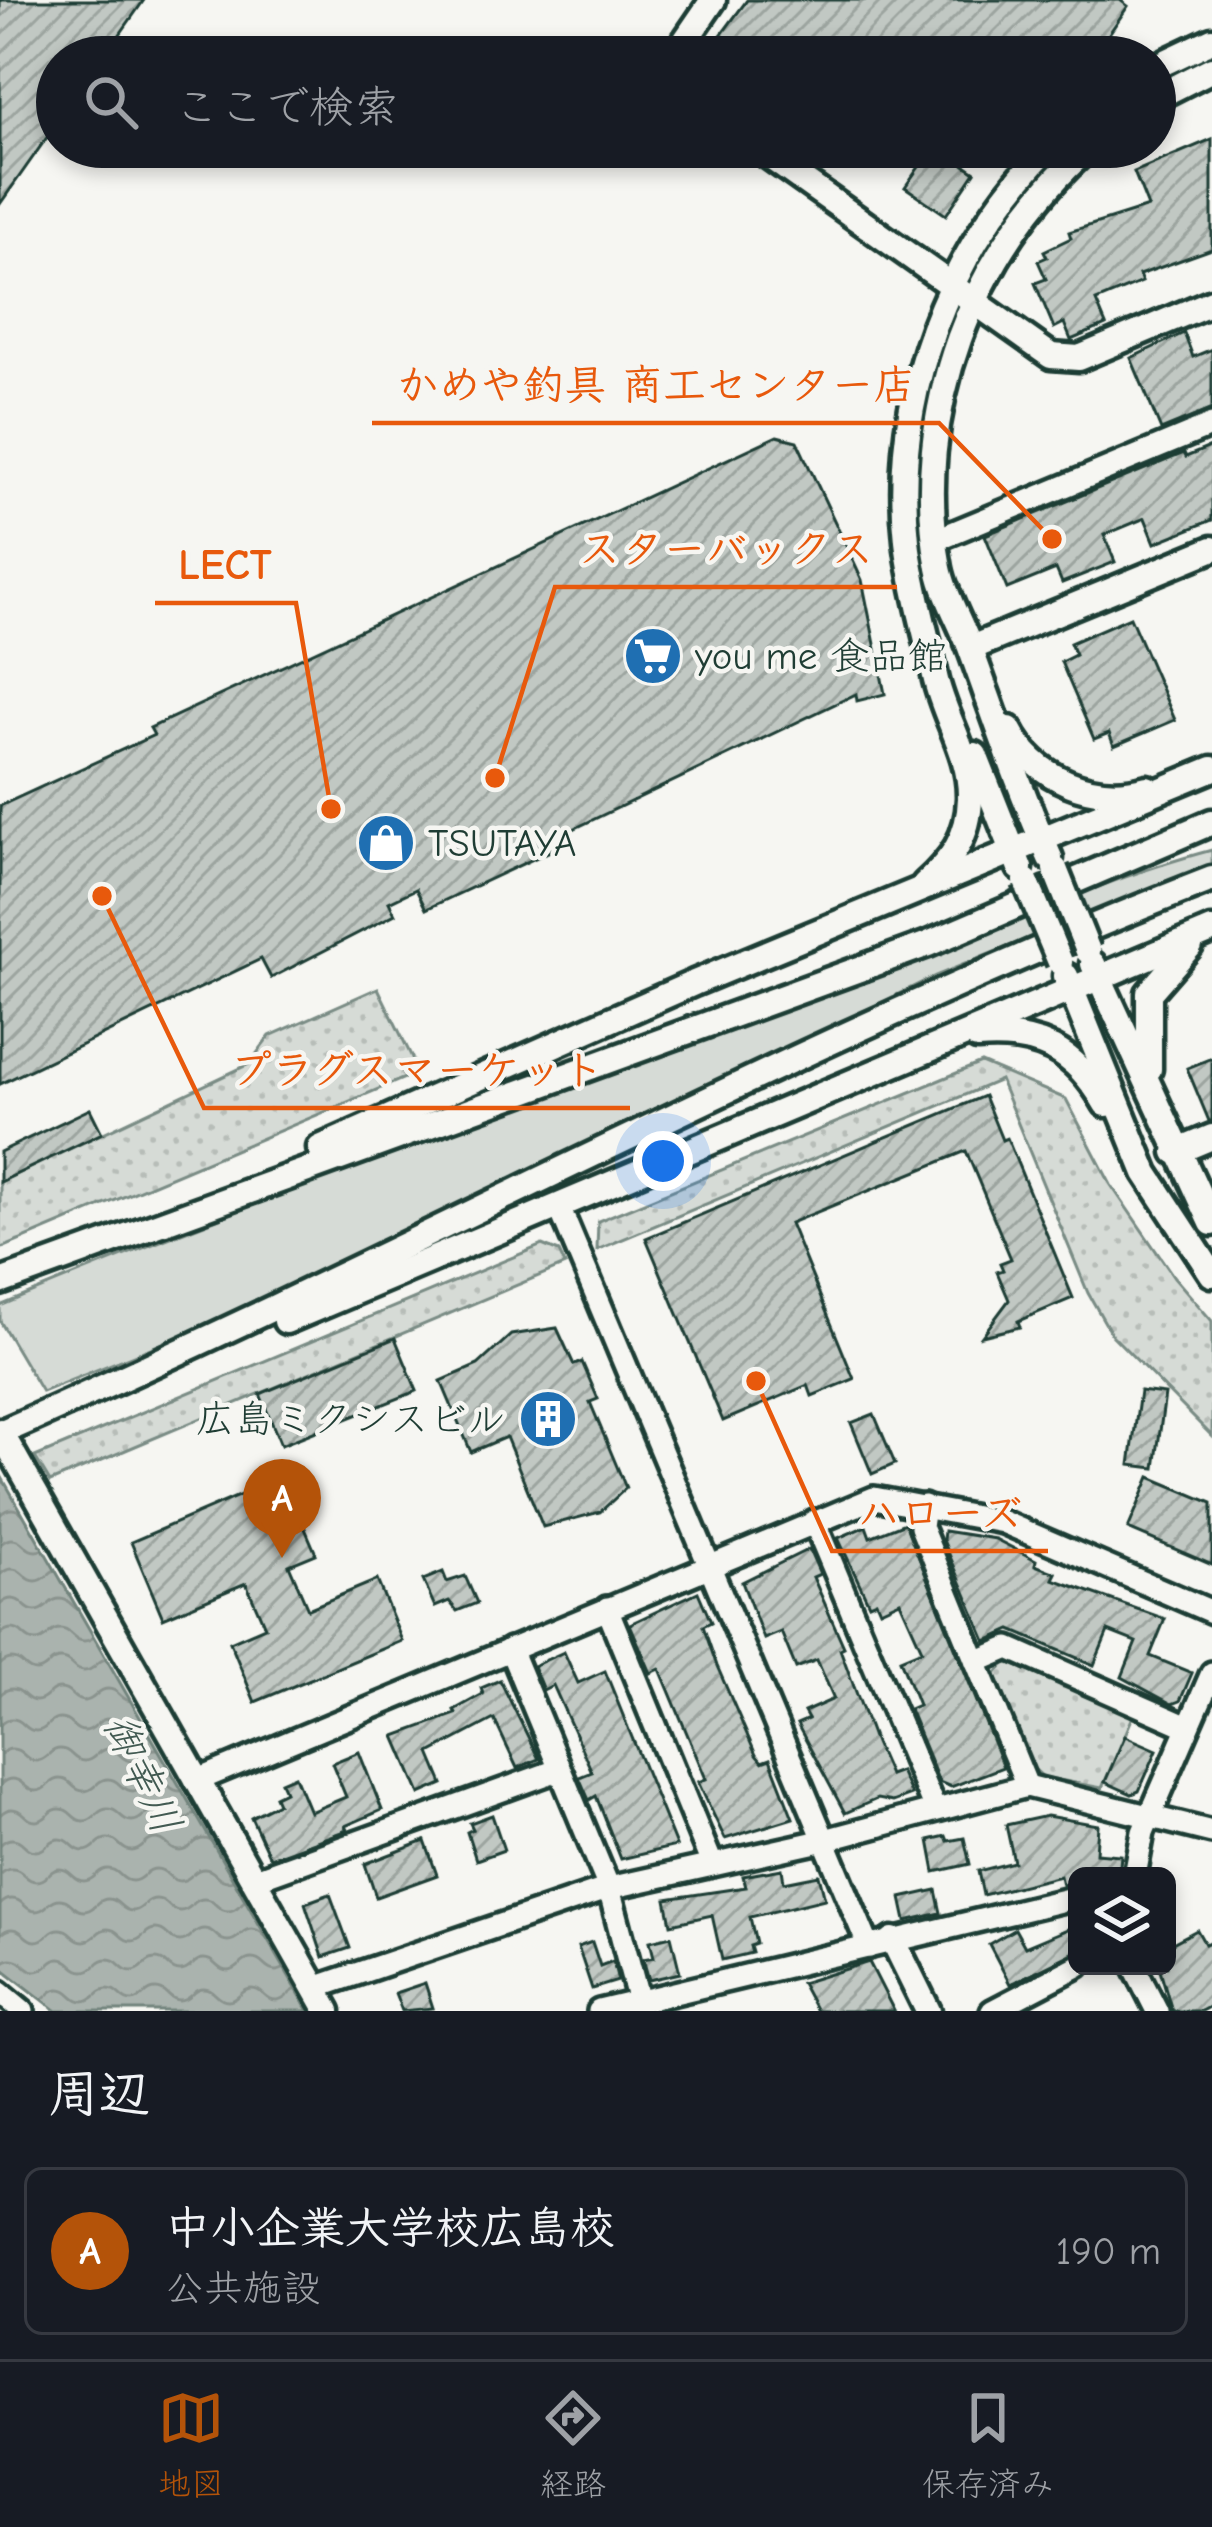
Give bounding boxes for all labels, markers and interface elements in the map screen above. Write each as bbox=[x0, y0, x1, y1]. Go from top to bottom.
search box bbox=[36, 36, 1176, 168]
icon: search bbox=[78, 69, 144, 135]
text: ここで検索 bbox=[174, 81, 399, 133]
callout: かめや釣具 商工センター店 bbox=[372, 345, 939, 423]
text: かめや釣具 商工センター店 bbox=[397, 361, 915, 410]
callout: スターバックス bbox=[555, 509, 897, 587]
callout: LECT bbox=[155, 525, 296, 603]
text: スターバックス bbox=[579, 525, 873, 574]
text: LECT bbox=[178, 541, 272, 590]
supermarket icon: you me 食品館 bbox=[622, 625, 684, 687]
place label: you me 食品館 bbox=[694, 634, 947, 679]
shop icon: TSUTAYA bbox=[355, 812, 417, 874]
place label: TSUTAYA bbox=[428, 821, 576, 866]
callout: プラグスマーケット bbox=[204, 1030, 630, 1108]
text: プラグスマーケット bbox=[230, 1046, 604, 1095]
your location bbox=[633, 1131, 693, 1191]
building icon: 広島ミクシスビル bbox=[517, 1388, 579, 1450]
place label: 広島ミクシスビル bbox=[196, 1397, 506, 1442]
pin: A bbox=[243, 1459, 321, 1558]
callout: ハローズ bbox=[832, 1473, 1048, 1551]
text: ハローズ bbox=[858, 1489, 1022, 1538]
water label: 御幸川 bbox=[93, 1707, 191, 1841]
map controls bbox=[1068, 1867, 1176, 1975]
button: layers bbox=[1068, 1867, 1176, 1975]
text: 周辺 bbox=[48, 2065, 150, 2124]
text: 中小企業大学校広島校 bbox=[165, 2202, 615, 2254]
text: A bbox=[79, 2229, 101, 2274]
text: 190 m bbox=[1056, 2229, 1161, 2274]
text: 公共施設 bbox=[165, 2266, 321, 2311]
tab: 地図 bbox=[158, 2385, 224, 2505]
tab: 経路 bbox=[540, 2385, 606, 2505]
tab: 保存済み bbox=[922, 2385, 1054, 2505]

